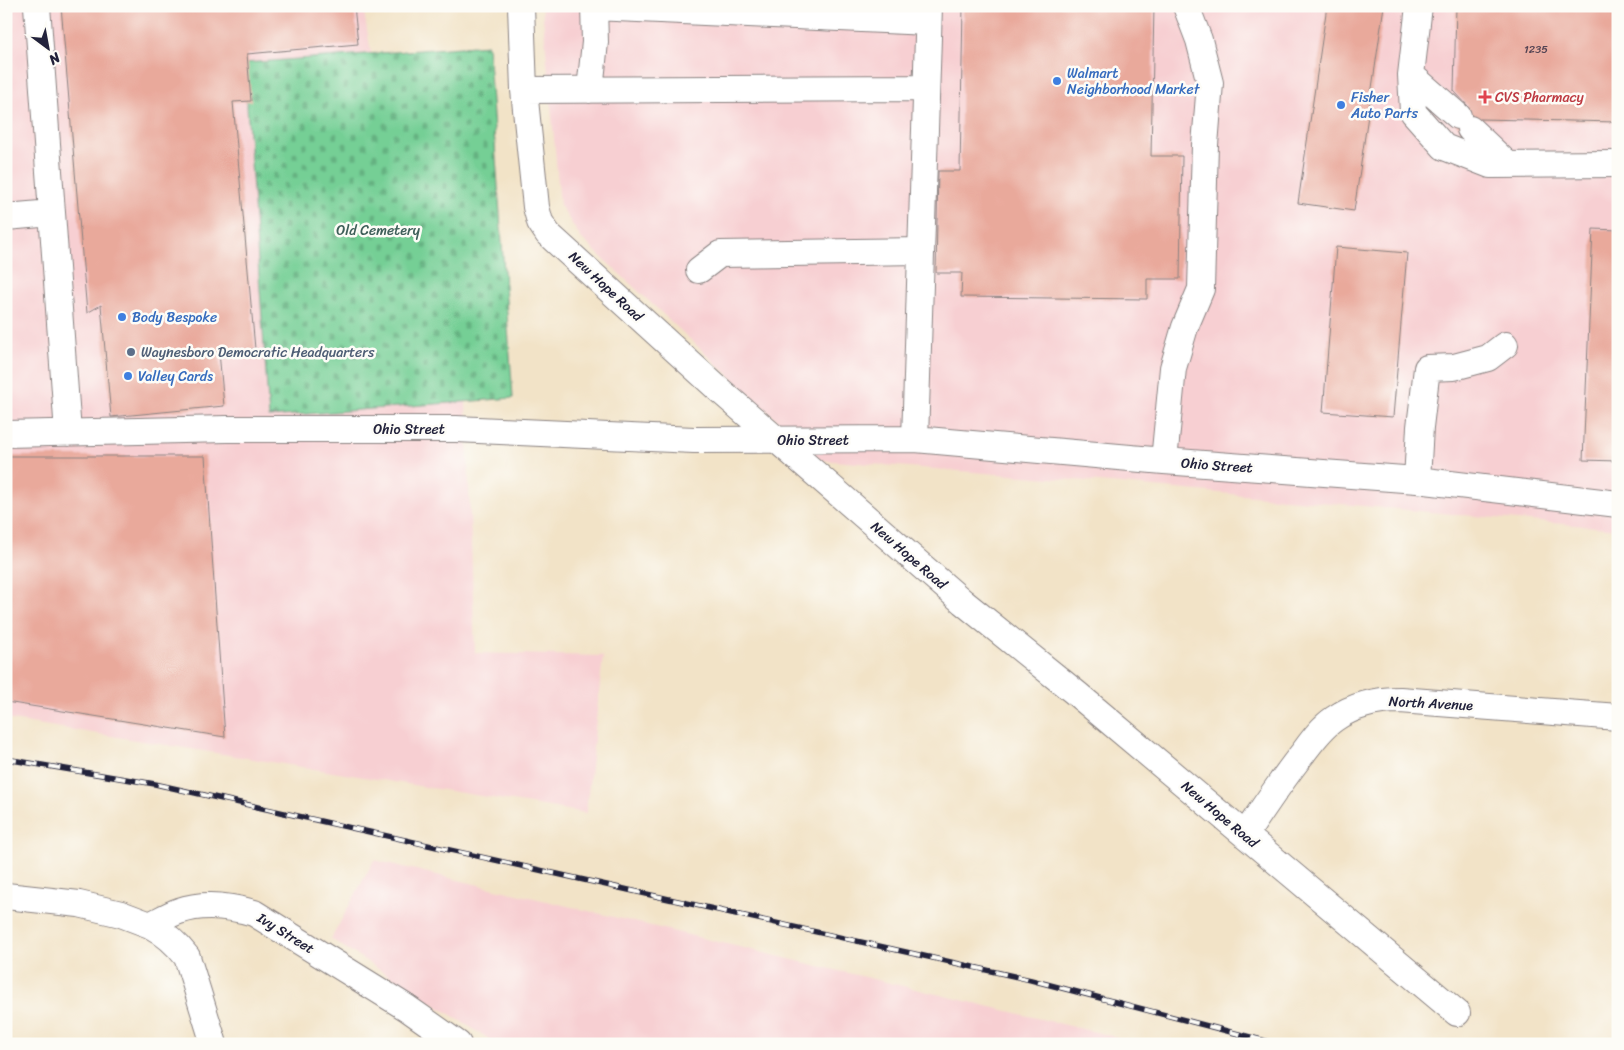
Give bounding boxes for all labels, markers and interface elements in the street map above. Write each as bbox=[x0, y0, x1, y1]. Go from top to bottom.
north arrow bbox=[22, 22, 72, 72]
house number: 1235 bbox=[1524, 40, 1548, 59]
text: N bbox=[44, 45, 66, 72]
place label: Walmart Neighborhood Market bbox=[1067, 61, 1201, 102]
marker: Walmart Neighborhood Market bbox=[1051, 75, 1063, 87]
place label: Fisher Auto Parts bbox=[1350, 85, 1418, 126]
place label: CVS Pharmacy bbox=[1495, 85, 1585, 110]
marker: CVS Pharmacy bbox=[1479, 91, 1491, 103]
marker: Fisher Auto Parts bbox=[1335, 99, 1347, 111]
park label: Old Cemetery bbox=[336, 218, 421, 243]
street label: New Hope Road bbox=[562, 245, 650, 329]
place label: Body Bespoke bbox=[132, 305, 217, 330]
marker: Body Bespoke bbox=[116, 311, 128, 323]
place label: Waynesboro Democratic Headquarters bbox=[141, 340, 375, 365]
marker: Waynesboro Democratic Headquarters bbox=[125, 346, 137, 358]
place label: Valley Cards bbox=[138, 364, 213, 389]
marker: Valley Cards bbox=[122, 370, 134, 382]
street label: Ohio Street bbox=[373, 417, 445, 442]
street label: Ohio Street bbox=[777, 428, 849, 453]
street label: Ohio Street bbox=[1180, 451, 1254, 480]
street label: New Hope Road bbox=[865, 515, 954, 597]
street label: North Avenue bbox=[1388, 689, 1474, 718]
street label: New Hope Road bbox=[1175, 774, 1265, 855]
street label: Ivy Street bbox=[251, 905, 319, 961]

